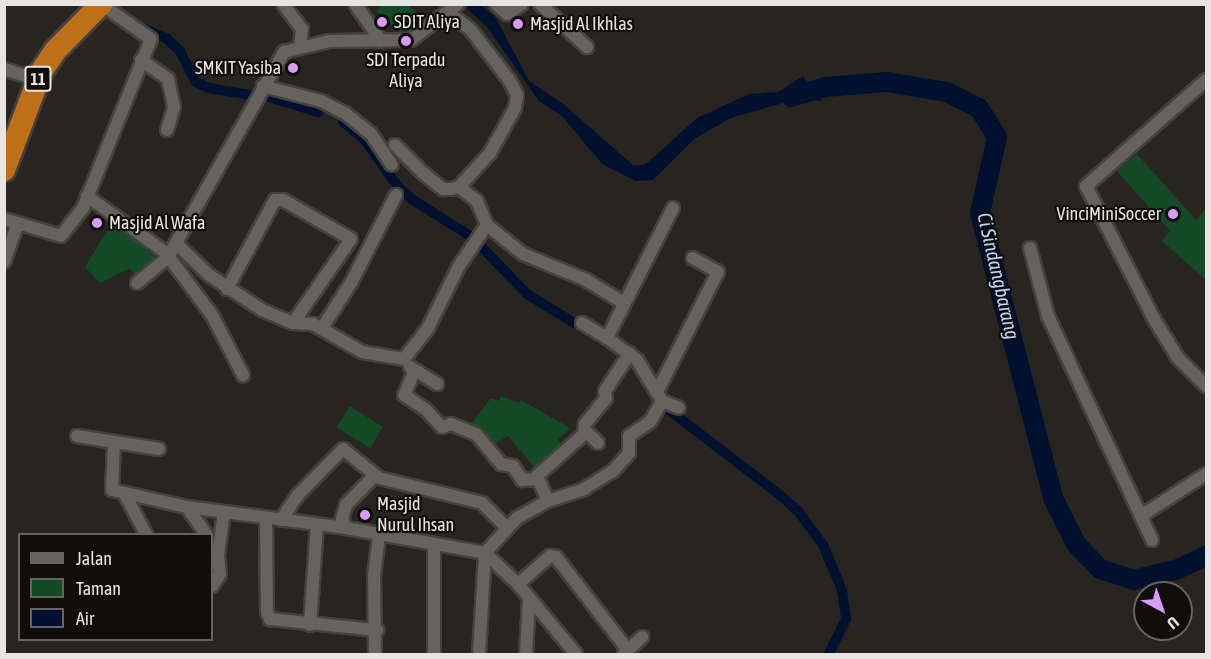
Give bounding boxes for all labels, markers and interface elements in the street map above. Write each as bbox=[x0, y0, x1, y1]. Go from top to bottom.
place label: SDIT Aliya bbox=[394, 11, 460, 33]
place label: Masjid Al Ikhlas bbox=[530, 13, 633, 35]
marker: SDIT Aliya bbox=[375, 15, 389, 29]
marker: Masjid Al Ikhlas bbox=[511, 17, 525, 31]
marker: SDI Terpadu Aliya bbox=[399, 34, 413, 48]
place label: SDI Terpadu Aliya bbox=[366, 50, 446, 92]
place label: SMKIT Yasiba bbox=[195, 57, 281, 79]
marker: SMKIT Yasiba bbox=[286, 61, 300, 75]
road number: 11 bbox=[23, 66, 53, 92]
place label: VinciMiniSoccer bbox=[1057, 203, 1161, 225]
marker: VinciMiniSoccer bbox=[1166, 207, 1180, 221]
water label: Ci Sindangbarang bbox=[973, 210, 1025, 342]
place label: Masjid Al Wafa bbox=[109, 212, 205, 234]
marker: Masjid Al Wafa bbox=[90, 216, 104, 230]
place label: Masjid Nurul Ihsan bbox=[377, 494, 454, 536]
marker: Masjid Nurul Ihsan bbox=[358, 508, 372, 522]
legend bbox=[18, 533, 213, 641]
text: Jalan bbox=[76, 548, 112, 569]
text: Taman bbox=[76, 578, 121, 599]
north arrow bbox=[1133, 581, 1193, 641]
text: Air bbox=[76, 608, 94, 629]
text: U bbox=[1164, 613, 1183, 633]

